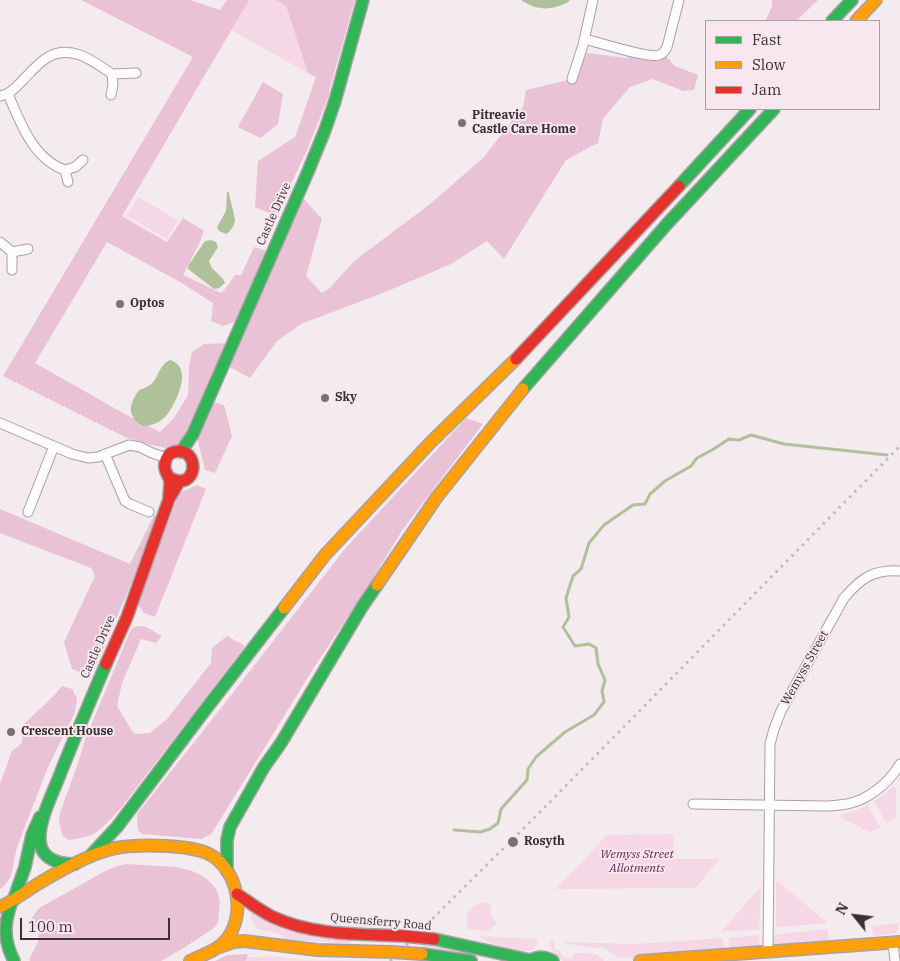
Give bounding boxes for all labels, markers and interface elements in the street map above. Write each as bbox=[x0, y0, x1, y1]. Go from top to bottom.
legend bbox=[705, 20, 880, 110]
text: Fast bbox=[752, 30, 782, 49]
text: Slow bbox=[752, 55, 785, 74]
text: Jam bbox=[752, 80, 781, 99]
place label: Pitreavie Castle Care Home bbox=[472, 109, 576, 137]
marker: Pitreavie Castle Care Home bbox=[456, 117, 468, 129]
street label: Castle Drive bbox=[254, 180, 294, 248]
place label: Optos bbox=[130, 297, 164, 311]
marker: Optos bbox=[114, 298, 126, 310]
place label: Sky bbox=[335, 391, 357, 405]
marker: Sky bbox=[319, 392, 331, 404]
street label: Castle Drive bbox=[78, 613, 118, 681]
street label: Wemyss Street bbox=[779, 628, 831, 708]
place label: Crescent House bbox=[21, 725, 113, 739]
marker: Crescent House bbox=[5, 726, 17, 738]
marker: Rosyth bbox=[506, 835, 520, 849]
place label: Rosyth bbox=[524, 835, 565, 849]
park label: Wemyss Street Allotments bbox=[600, 848, 674, 876]
north arrow bbox=[830, 891, 880, 941]
text: N bbox=[831, 900, 852, 918]
scale bar bbox=[22, 908, 172, 940]
street label: Queensferry Road bbox=[330, 910, 432, 934]
text: 100 m bbox=[28, 917, 73, 936]

